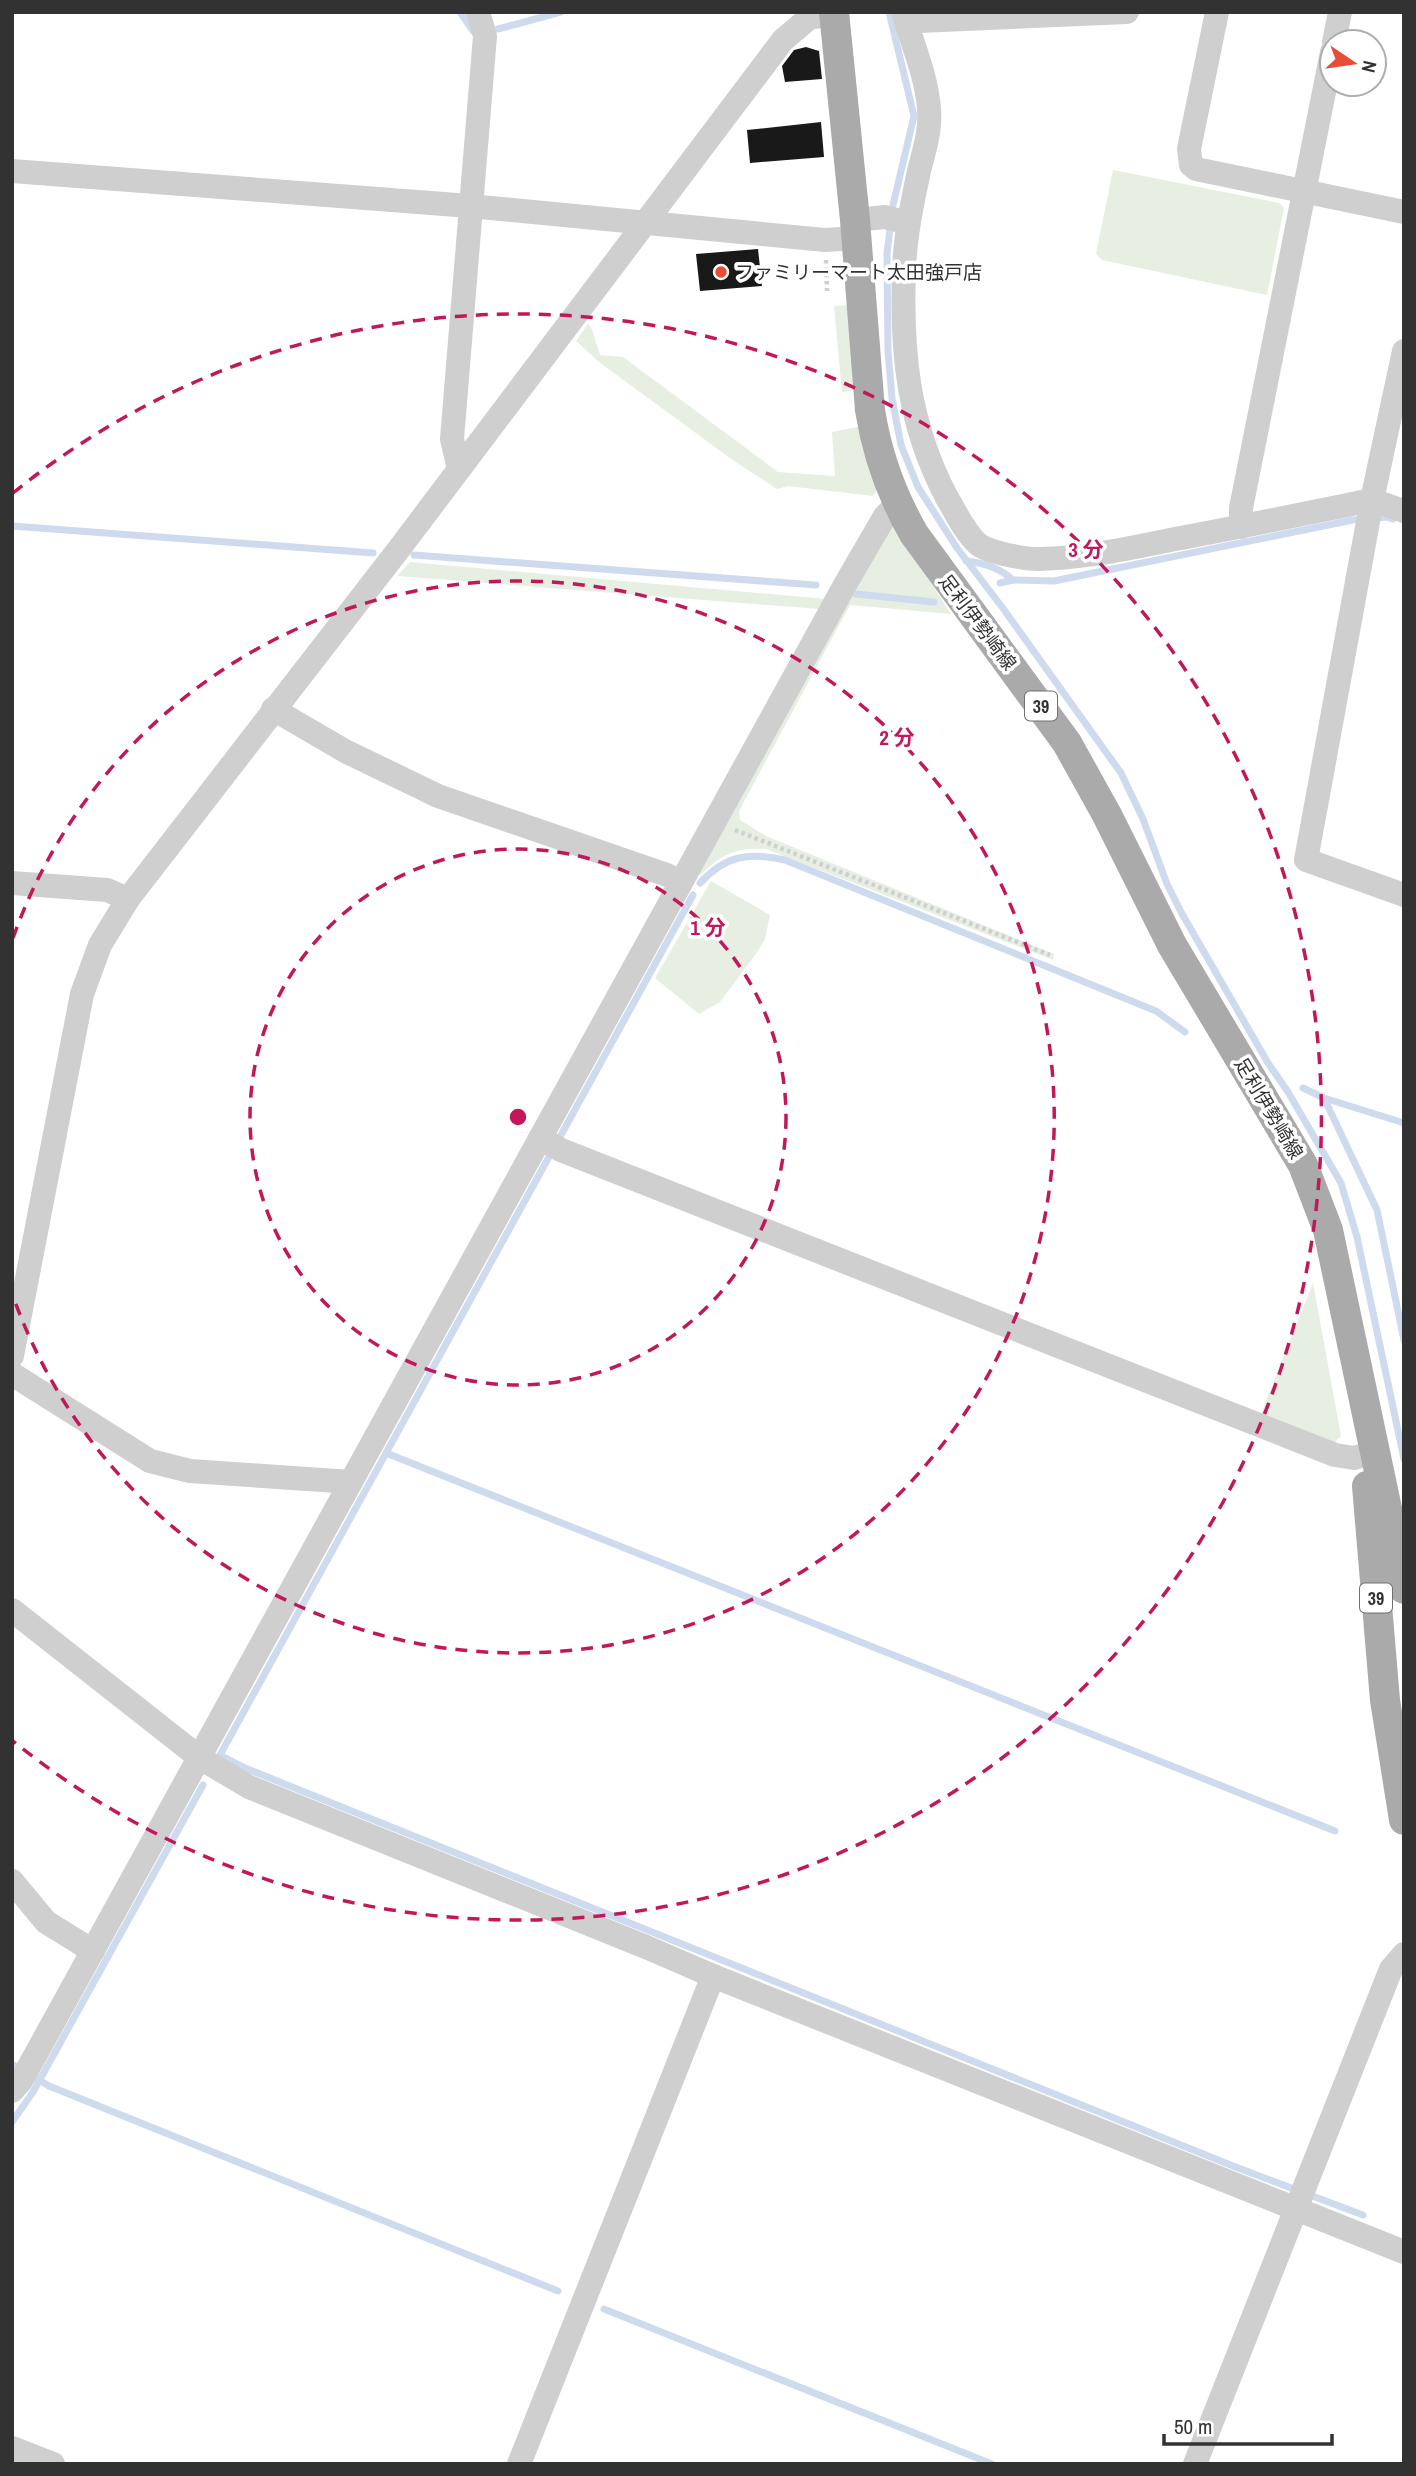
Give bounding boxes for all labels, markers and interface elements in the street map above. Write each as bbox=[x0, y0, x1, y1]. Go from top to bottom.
north arrow bbox=[1318, 28, 1388, 98]
text: N bbox=[1356, 58, 1383, 75]
place label: ファミリーマート太田強戸店 bbox=[735, 259, 982, 285]
marker: ファミリーマート太田強戸店 bbox=[713, 264, 729, 280]
text: 3 分 bbox=[1068, 535, 1104, 564]
street label: 足利伊勢崎線 bbox=[933, 569, 1023, 675]
road number: 39 bbox=[1025, 692, 1057, 720]
text: 2 分 bbox=[879, 723, 915, 752]
text: 1 分 bbox=[690, 913, 726, 942]
street label: 足利伊勢崎線 bbox=[1228, 1052, 1310, 1164]
centre of rings bbox=[506, 1105, 530, 1129]
road number: 39 bbox=[1360, 1583, 1392, 1612]
scale bar bbox=[1164, 2402, 1332, 2446]
text: 50 m bbox=[1174, 2412, 1212, 2441]

